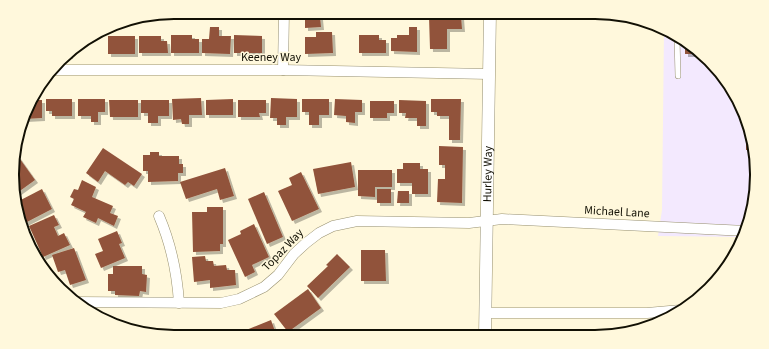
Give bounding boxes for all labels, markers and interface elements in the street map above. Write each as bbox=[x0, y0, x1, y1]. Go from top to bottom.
street label: Keeney Way bbox=[241, 49, 302, 66]
street label: Hurley Way bbox=[479, 145, 496, 202]
street label: Michael Lane bbox=[584, 202, 650, 222]
street label: Topaz Way bbox=[258, 225, 308, 275]

